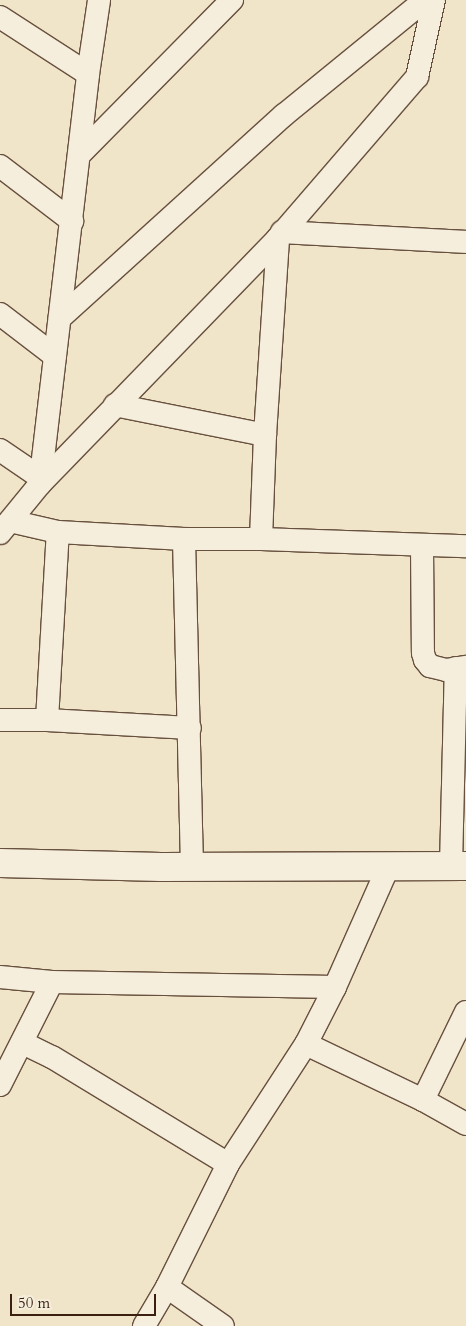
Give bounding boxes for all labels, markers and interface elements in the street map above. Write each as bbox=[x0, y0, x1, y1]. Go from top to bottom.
scale bar bbox=[12, 1284, 159, 1316]
text: 50 m bbox=[18, 1293, 50, 1313]

